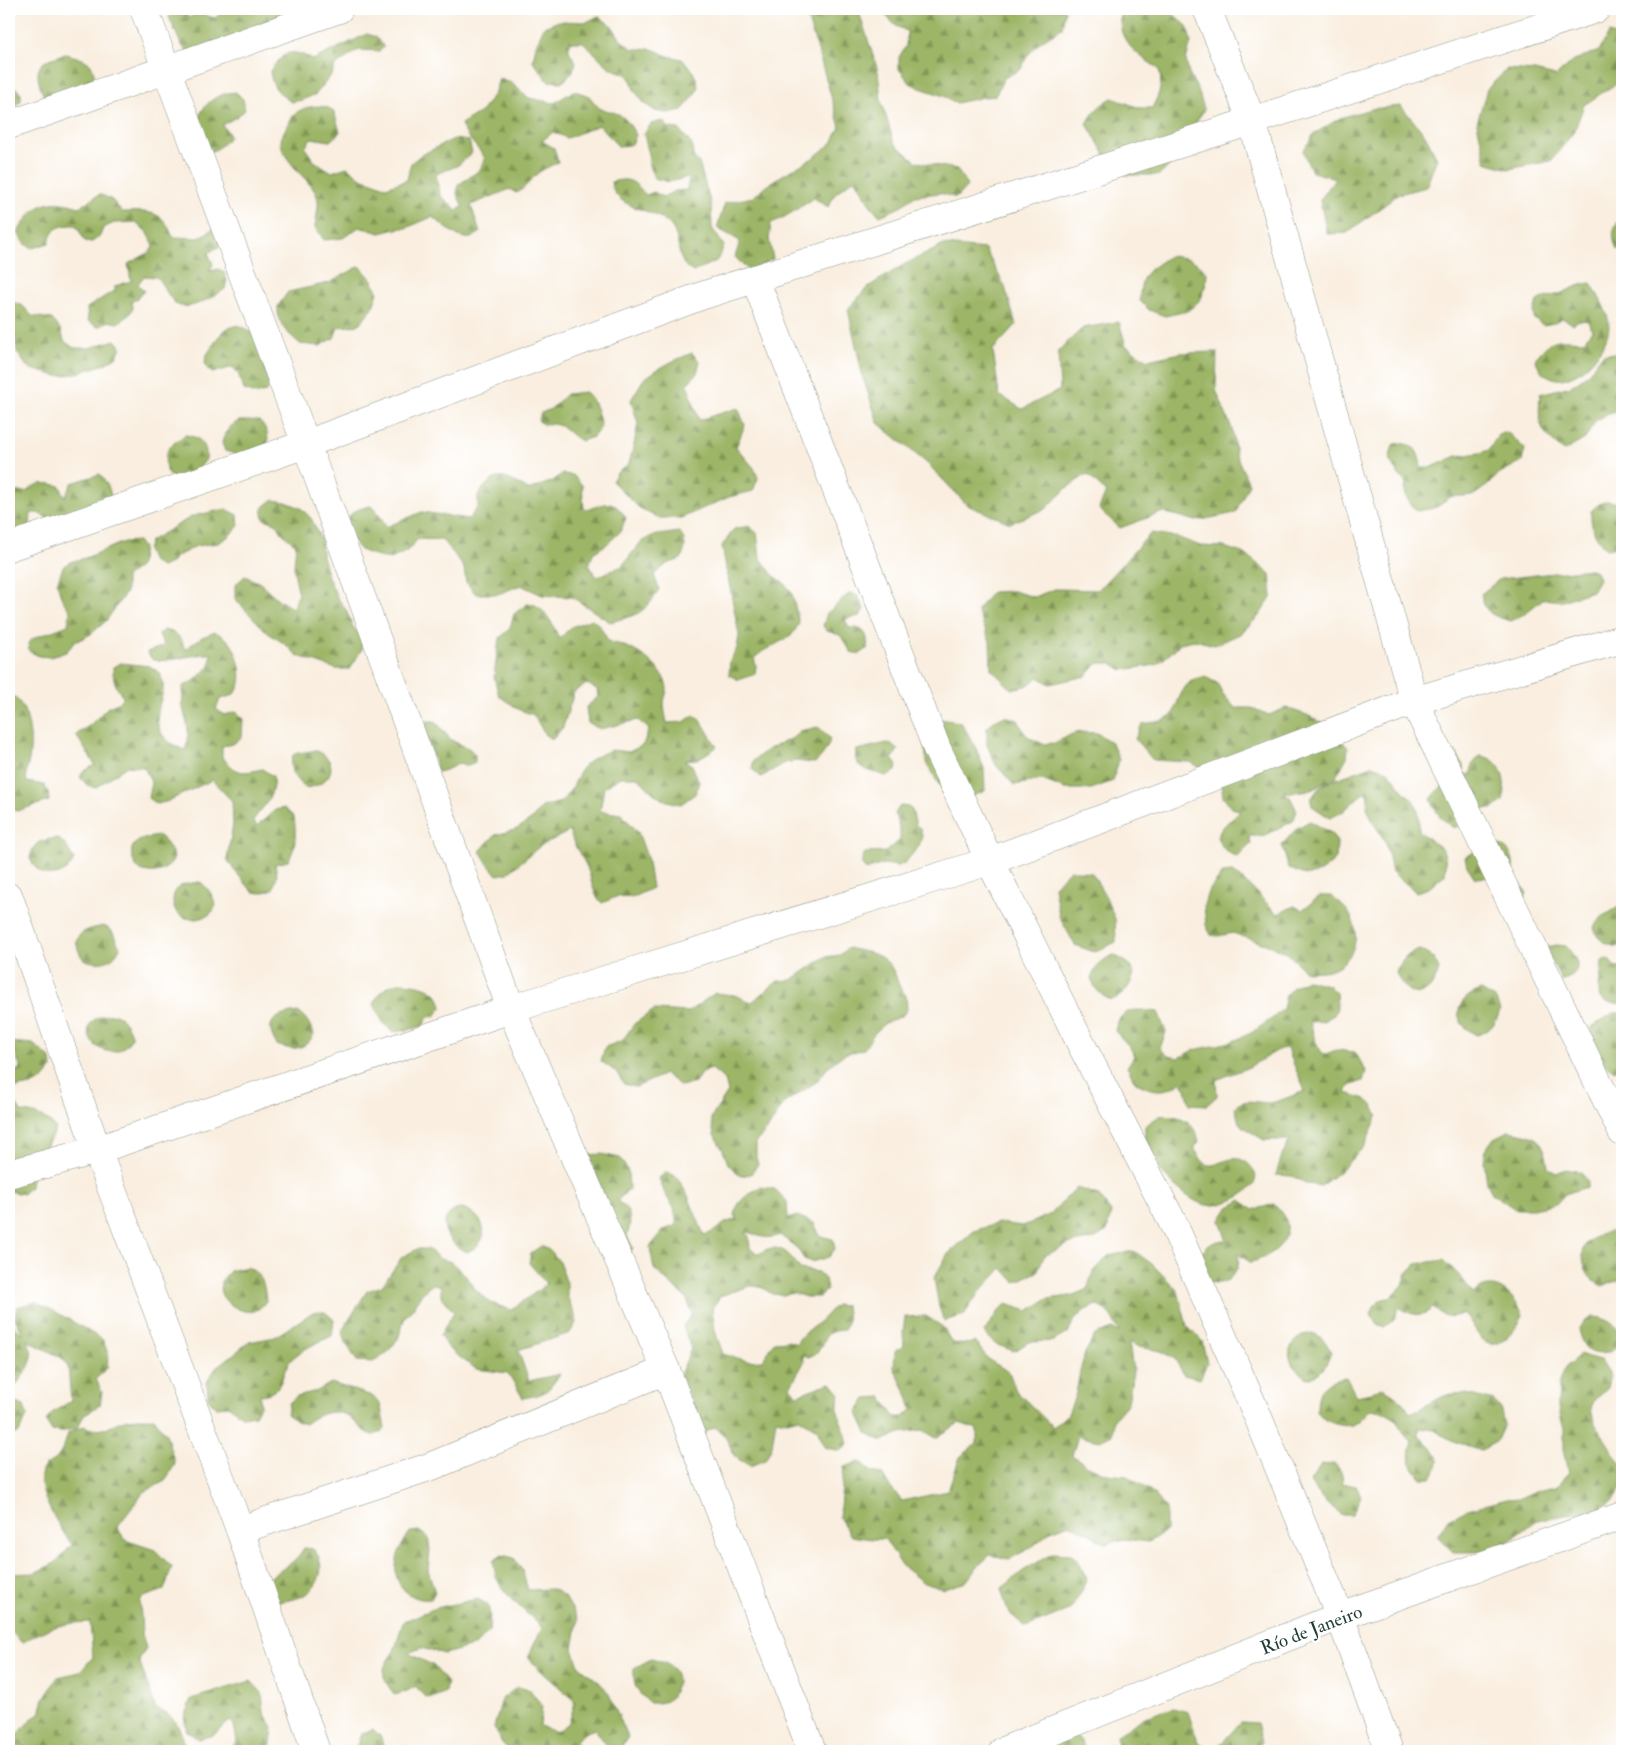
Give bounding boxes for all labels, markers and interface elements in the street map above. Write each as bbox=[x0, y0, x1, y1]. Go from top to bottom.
street label: Río de Janeiro bbox=[1257, 1600, 1366, 1660]

